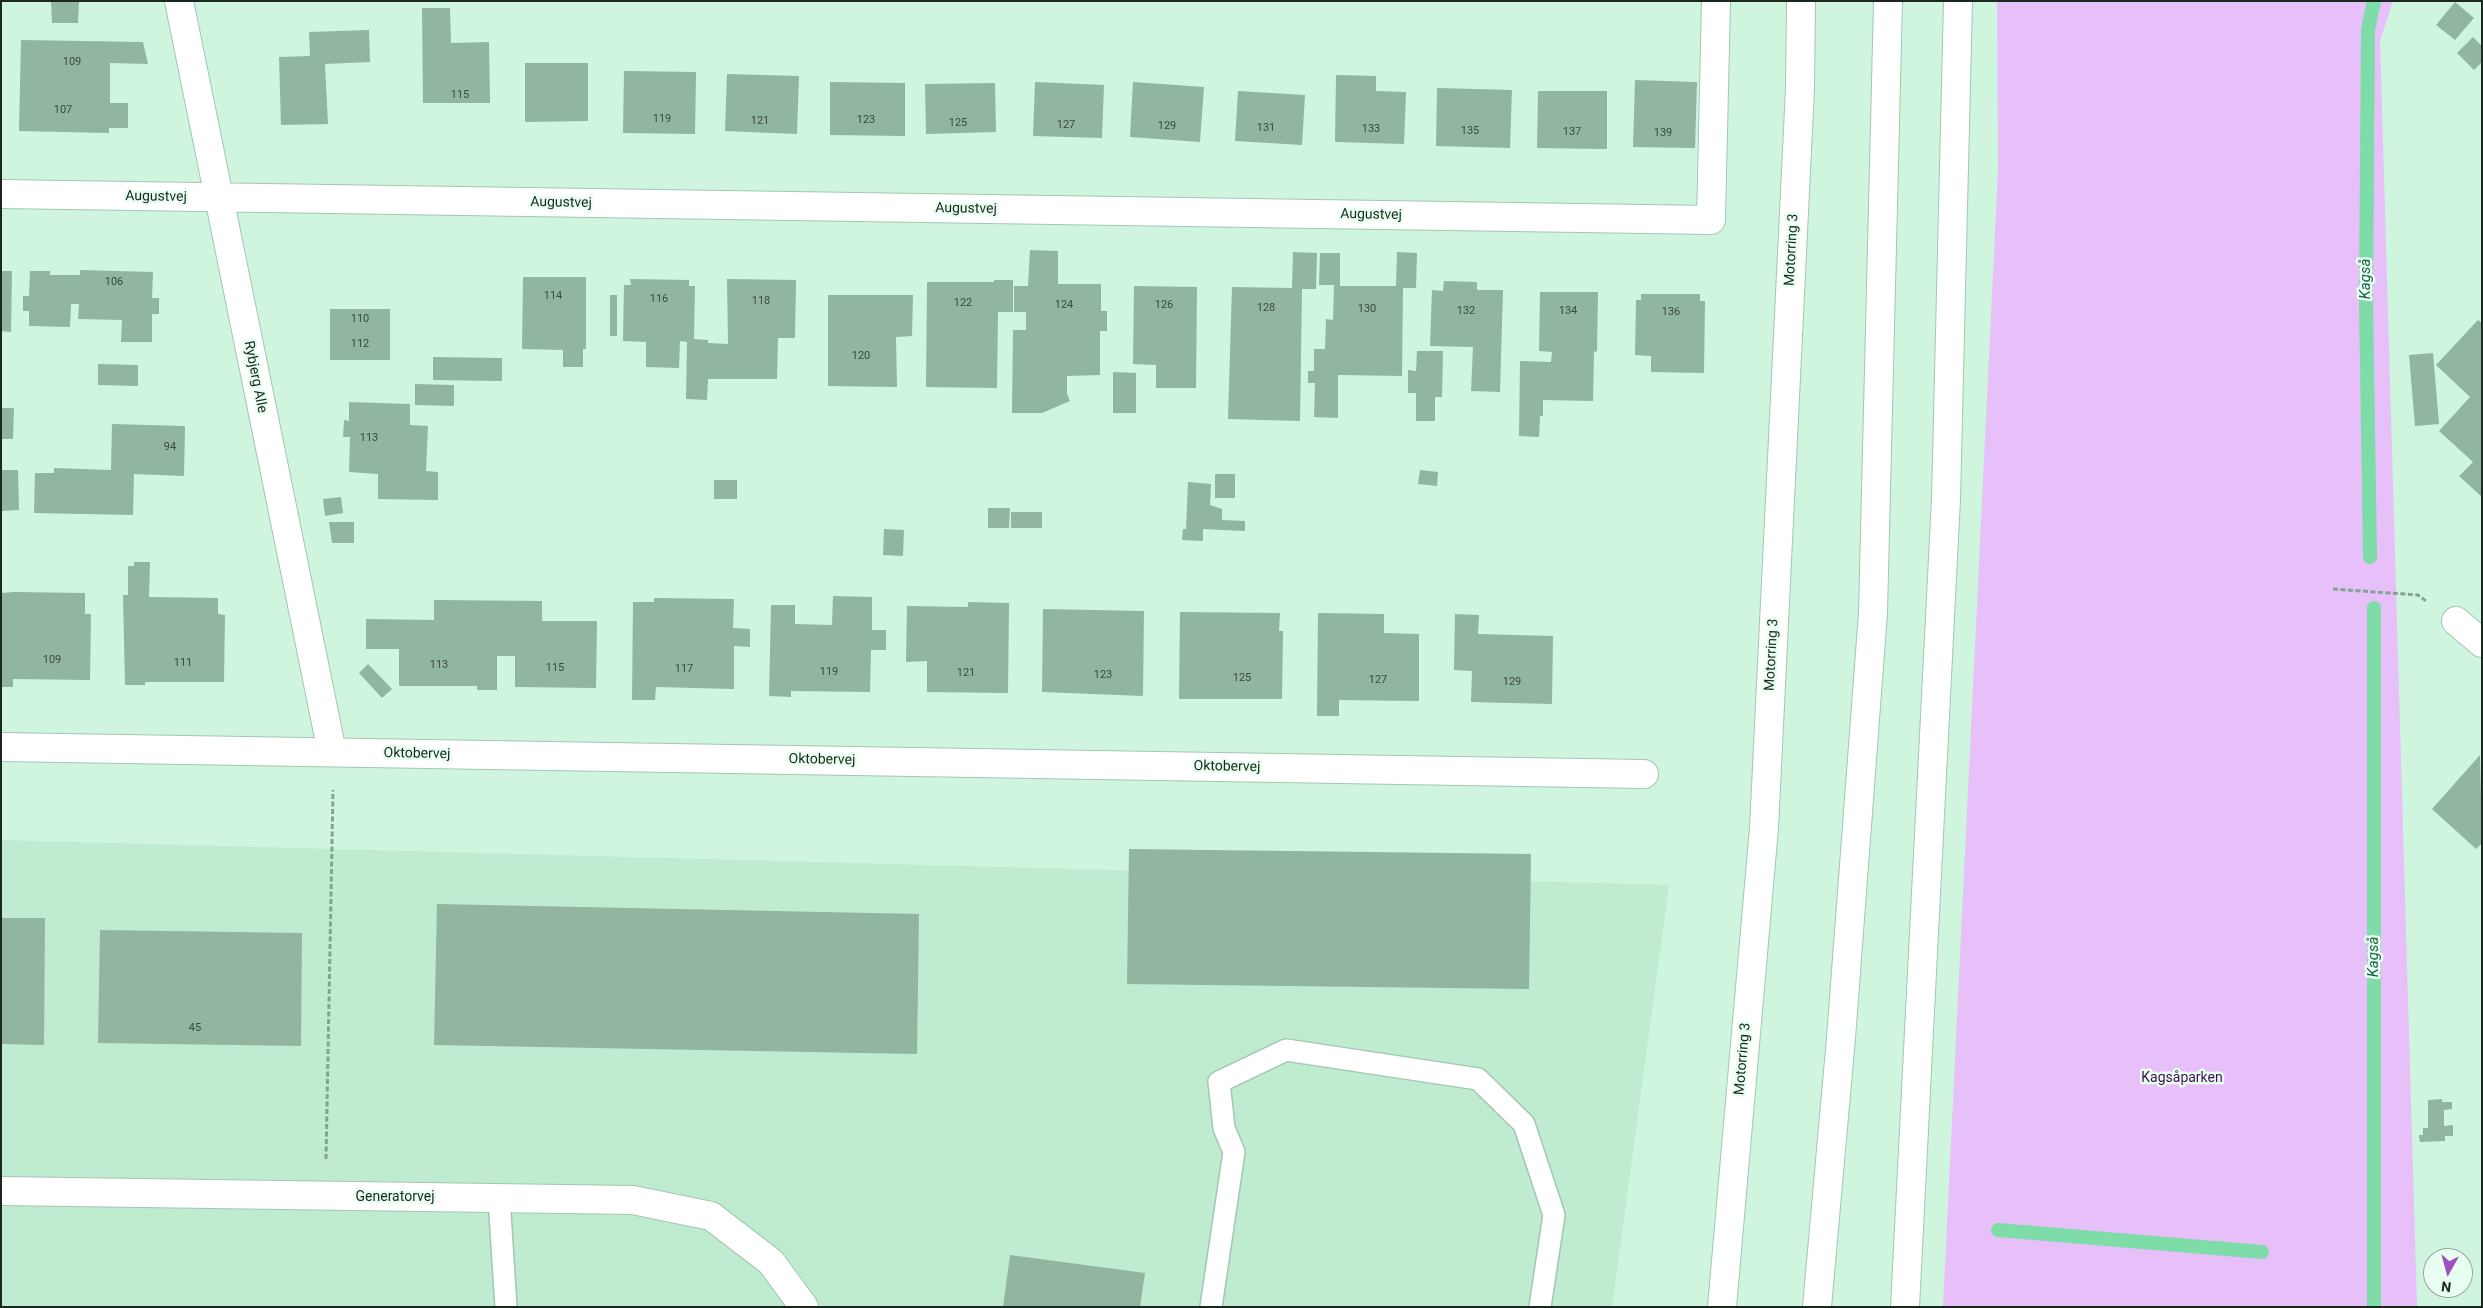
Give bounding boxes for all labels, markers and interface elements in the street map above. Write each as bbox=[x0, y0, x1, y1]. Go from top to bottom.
house number: 109 bbox=[63, 55, 81, 69]
house number: 115 bbox=[451, 88, 469, 102]
house number: 107 bbox=[54, 103, 72, 117]
house number: 119 bbox=[653, 112, 671, 126]
house number: 123 bbox=[857, 113, 875, 127]
house number: 121 bbox=[751, 114, 769, 128]
house number: 125 bbox=[949, 116, 967, 130]
house number: 127 bbox=[1057, 118, 1075, 132]
house number: 129 bbox=[1158, 119, 1176, 133]
house number: 131 bbox=[1257, 121, 1275, 135]
house number: 133 bbox=[1362, 122, 1380, 136]
house number: 135 bbox=[1461, 124, 1479, 138]
house number: 137 bbox=[1563, 125, 1581, 139]
house number: 139 bbox=[1654, 126, 1672, 140]
street label: Augustvej bbox=[125, 188, 187, 206]
street label: Augustvej bbox=[530, 194, 592, 212]
street label: Augustvej bbox=[935, 200, 997, 218]
street label: Augustvej bbox=[1340, 206, 1402, 224]
street label: Motorring 3 bbox=[1782, 213, 1802, 287]
water label: Kagså bbox=[2357, 259, 2375, 299]
house number: 106 bbox=[105, 275, 123, 289]
house number: 114 bbox=[544, 289, 562, 303]
house number: 116 bbox=[650, 292, 668, 306]
house number: 118 bbox=[752, 294, 770, 308]
house number: 122 bbox=[954, 296, 972, 310]
house number: 124 bbox=[1055, 298, 1073, 312]
house number: 126 bbox=[1155, 298, 1173, 312]
house number: 128 bbox=[1257, 301, 1275, 315]
house number: 130 bbox=[1358, 302, 1376, 316]
house number: 132 bbox=[1457, 304, 1475, 318]
house number: 134 bbox=[1559, 304, 1577, 318]
house number: 136 bbox=[1662, 305, 1680, 319]
house number: 110 bbox=[351, 312, 369, 326]
house number: 112 bbox=[351, 337, 369, 351]
street label: Rybjerg Alle bbox=[240, 339, 270, 415]
house number: 120 bbox=[852, 349, 870, 363]
house number: 113 bbox=[360, 431, 378, 445]
house number: 94 bbox=[164, 440, 176, 454]
street label: Motorring 3 bbox=[1762, 618, 1782, 692]
house number: 109 bbox=[43, 653, 61, 667]
house number: 111 bbox=[174, 656, 192, 670]
house number: 113 bbox=[430, 658, 448, 672]
house number: 115 bbox=[546, 661, 564, 675]
house number: 117 bbox=[675, 662, 693, 676]
house number: 119 bbox=[820, 665, 838, 679]
house number: 121 bbox=[957, 666, 975, 680]
house number: 123 bbox=[1094, 668, 1112, 682]
house number: 125 bbox=[1233, 671, 1251, 685]
house number: 127 bbox=[1369, 673, 1387, 687]
house number: 129 bbox=[1503, 675, 1521, 689]
street label: Oktobervej bbox=[383, 745, 451, 763]
street label: Oktobervej bbox=[788, 751, 856, 769]
street label: Oktobervej bbox=[1193, 758, 1261, 776]
water label: Kagså bbox=[2365, 937, 2383, 977]
house number: 45 bbox=[189, 1021, 201, 1035]
street label: Motorring 3 bbox=[1731, 1022, 1755, 1096]
park label: Kagsåparken bbox=[2141, 1070, 2223, 1086]
street label: Generatorvej bbox=[356, 1189, 434, 1205]
north arrow bbox=[2423, 1248, 2473, 1298]
text: N bbox=[2440, 1278, 2452, 1295]

